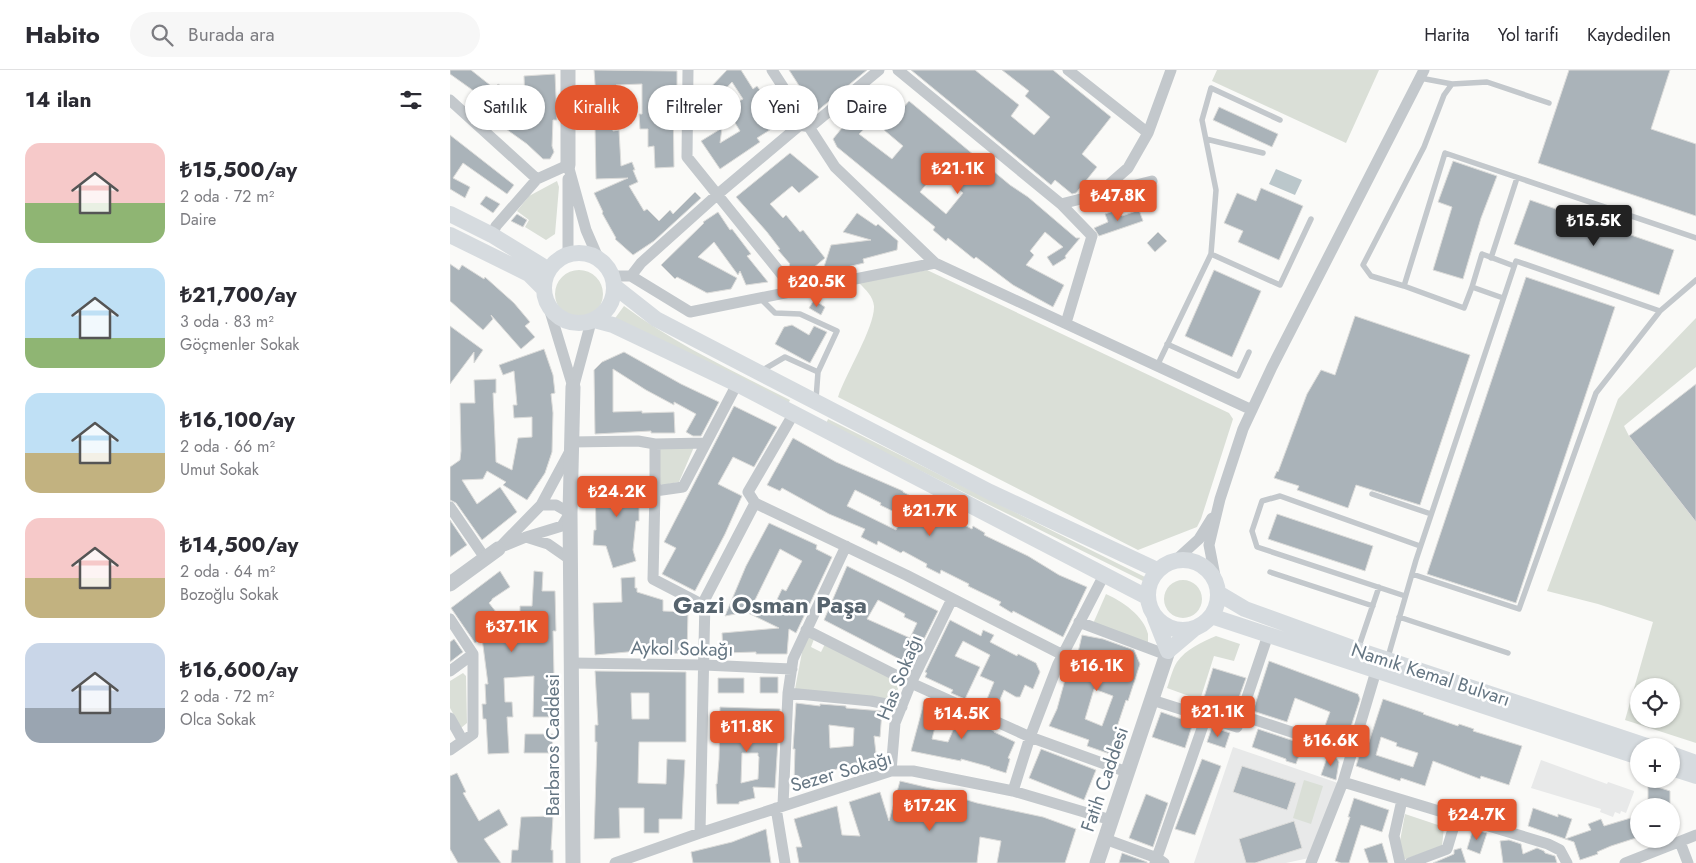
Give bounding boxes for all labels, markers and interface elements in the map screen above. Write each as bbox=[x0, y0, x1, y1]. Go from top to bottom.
search box bbox=[130, 12, 480, 57]
text: Habito bbox=[25, 17, 100, 52]
icon: search bbox=[148, 21, 176, 49]
text: Burada ara bbox=[188, 21, 275, 48]
text: Harita bbox=[1424, 22, 1470, 48]
text: Yol tarifi bbox=[1498, 22, 1559, 48]
text: Kaydedilen bbox=[1587, 22, 1671, 48]
text: 14 ilan bbox=[25, 85, 92, 115]
chip: Satılık bbox=[465, 85, 545, 130]
chip: Kiralık bbox=[555, 85, 638, 130]
chip: Filtreler bbox=[648, 85, 741, 130]
chip: Yeni bbox=[751, 85, 818, 130]
chip: Daire bbox=[828, 85, 905, 130]
icon: filters bbox=[397, 86, 425, 114]
pin: ₺21.1K bbox=[917, 152, 999, 195]
text: ₺15,500/ay bbox=[180, 155, 297, 185]
text: ₺21.1K bbox=[932, 157, 984, 180]
icon: home bbox=[65, 163, 125, 223]
pin: ₺47.8K bbox=[1077, 180, 1159, 222]
text: ₺47.8K bbox=[1091, 184, 1145, 207]
text: 2 oda · 72 m² bbox=[180, 185, 274, 208]
pin: ₺15.5K bbox=[1553, 204, 1635, 247]
text: Daire bbox=[180, 208, 216, 231]
text: ₺15.5K bbox=[1567, 209, 1621, 232]
pin: ₺20.5K bbox=[776, 266, 858, 308]
text: ₺20.5K bbox=[789, 270, 845, 293]
text: ₺21,700/ay bbox=[180, 280, 297, 310]
icon: home bbox=[65, 288, 125, 348]
text: 3 oda · 83 m² bbox=[180, 310, 274, 333]
text: Göçmenler Sokak bbox=[180, 333, 299, 356]
text: ₺16,100/ay bbox=[180, 405, 295, 435]
icon: home bbox=[65, 413, 125, 473]
text: 2 oda · 66 m² bbox=[180, 435, 275, 458]
text: Umut Sokak bbox=[180, 458, 259, 481]
pin: ₺24.2K bbox=[576, 476, 658, 518]
text: ₺24.2K bbox=[588, 480, 646, 503]
pin: ₺21.7K bbox=[889, 494, 971, 537]
text: ₺21.7K bbox=[903, 499, 957, 522]
text: ₺14,500/ay bbox=[180, 530, 298, 560]
icon: home bbox=[65, 538, 125, 598]
text: 2 oda · 64 m² bbox=[180, 560, 275, 583]
text: Bozoğlu Sokak bbox=[180, 583, 279, 606]
district label: Gazi Osman Paşa bbox=[673, 587, 867, 622]
pin: ₺37.1K bbox=[471, 610, 553, 653]
text: ₺37.1K bbox=[486, 615, 538, 638]
street label: Has Sokağı bbox=[870, 630, 929, 724]
street label: Aykol Sokağı bbox=[630, 634, 733, 663]
street label: Namık Kemal Bulvarı bbox=[1348, 636, 1514, 713]
pin: ₺16.1K bbox=[1056, 650, 1138, 692]
text: ₺16.1K bbox=[1071, 654, 1123, 677]
text: ₺16,600/ay bbox=[180, 655, 298, 685]
icon: home bbox=[65, 663, 125, 723]
street label: Barbaros Caddesi bbox=[539, 674, 566, 816]
map controls bbox=[1630, 678, 1680, 848]
button: locate bbox=[1630, 678, 1680, 728]
text: 2 oda · 72 m² bbox=[180, 685, 274, 708]
pin: ₺21.1K bbox=[1177, 696, 1259, 738]
pin: ₺14.5K bbox=[921, 698, 1003, 740]
text: ₺21.1K bbox=[1192, 700, 1244, 723]
text: ₺14.5K bbox=[934, 702, 990, 725]
text: Olca Sokak bbox=[180, 708, 256, 731]
pin: ₺11.8K bbox=[706, 710, 788, 753]
text: ₺11.8K bbox=[721, 715, 773, 738]
street label: Fatih Caddesi bbox=[1074, 723, 1135, 835]
pin: ₺16.6K bbox=[1290, 724, 1372, 767]
text: ₺16.6K bbox=[1303, 729, 1359, 752]
button: + bbox=[1630, 738, 1680, 788]
street label: Sezer Sokağı bbox=[787, 744, 895, 799]
pin: ₺17.2K bbox=[889, 790, 971, 832]
text: ₺17.2K bbox=[904, 794, 956, 817]
pin: ₺24.7K bbox=[1436, 798, 1518, 841]
button: − bbox=[1630, 798, 1680, 848]
text: ₺24.7K bbox=[1449, 803, 1505, 826]

